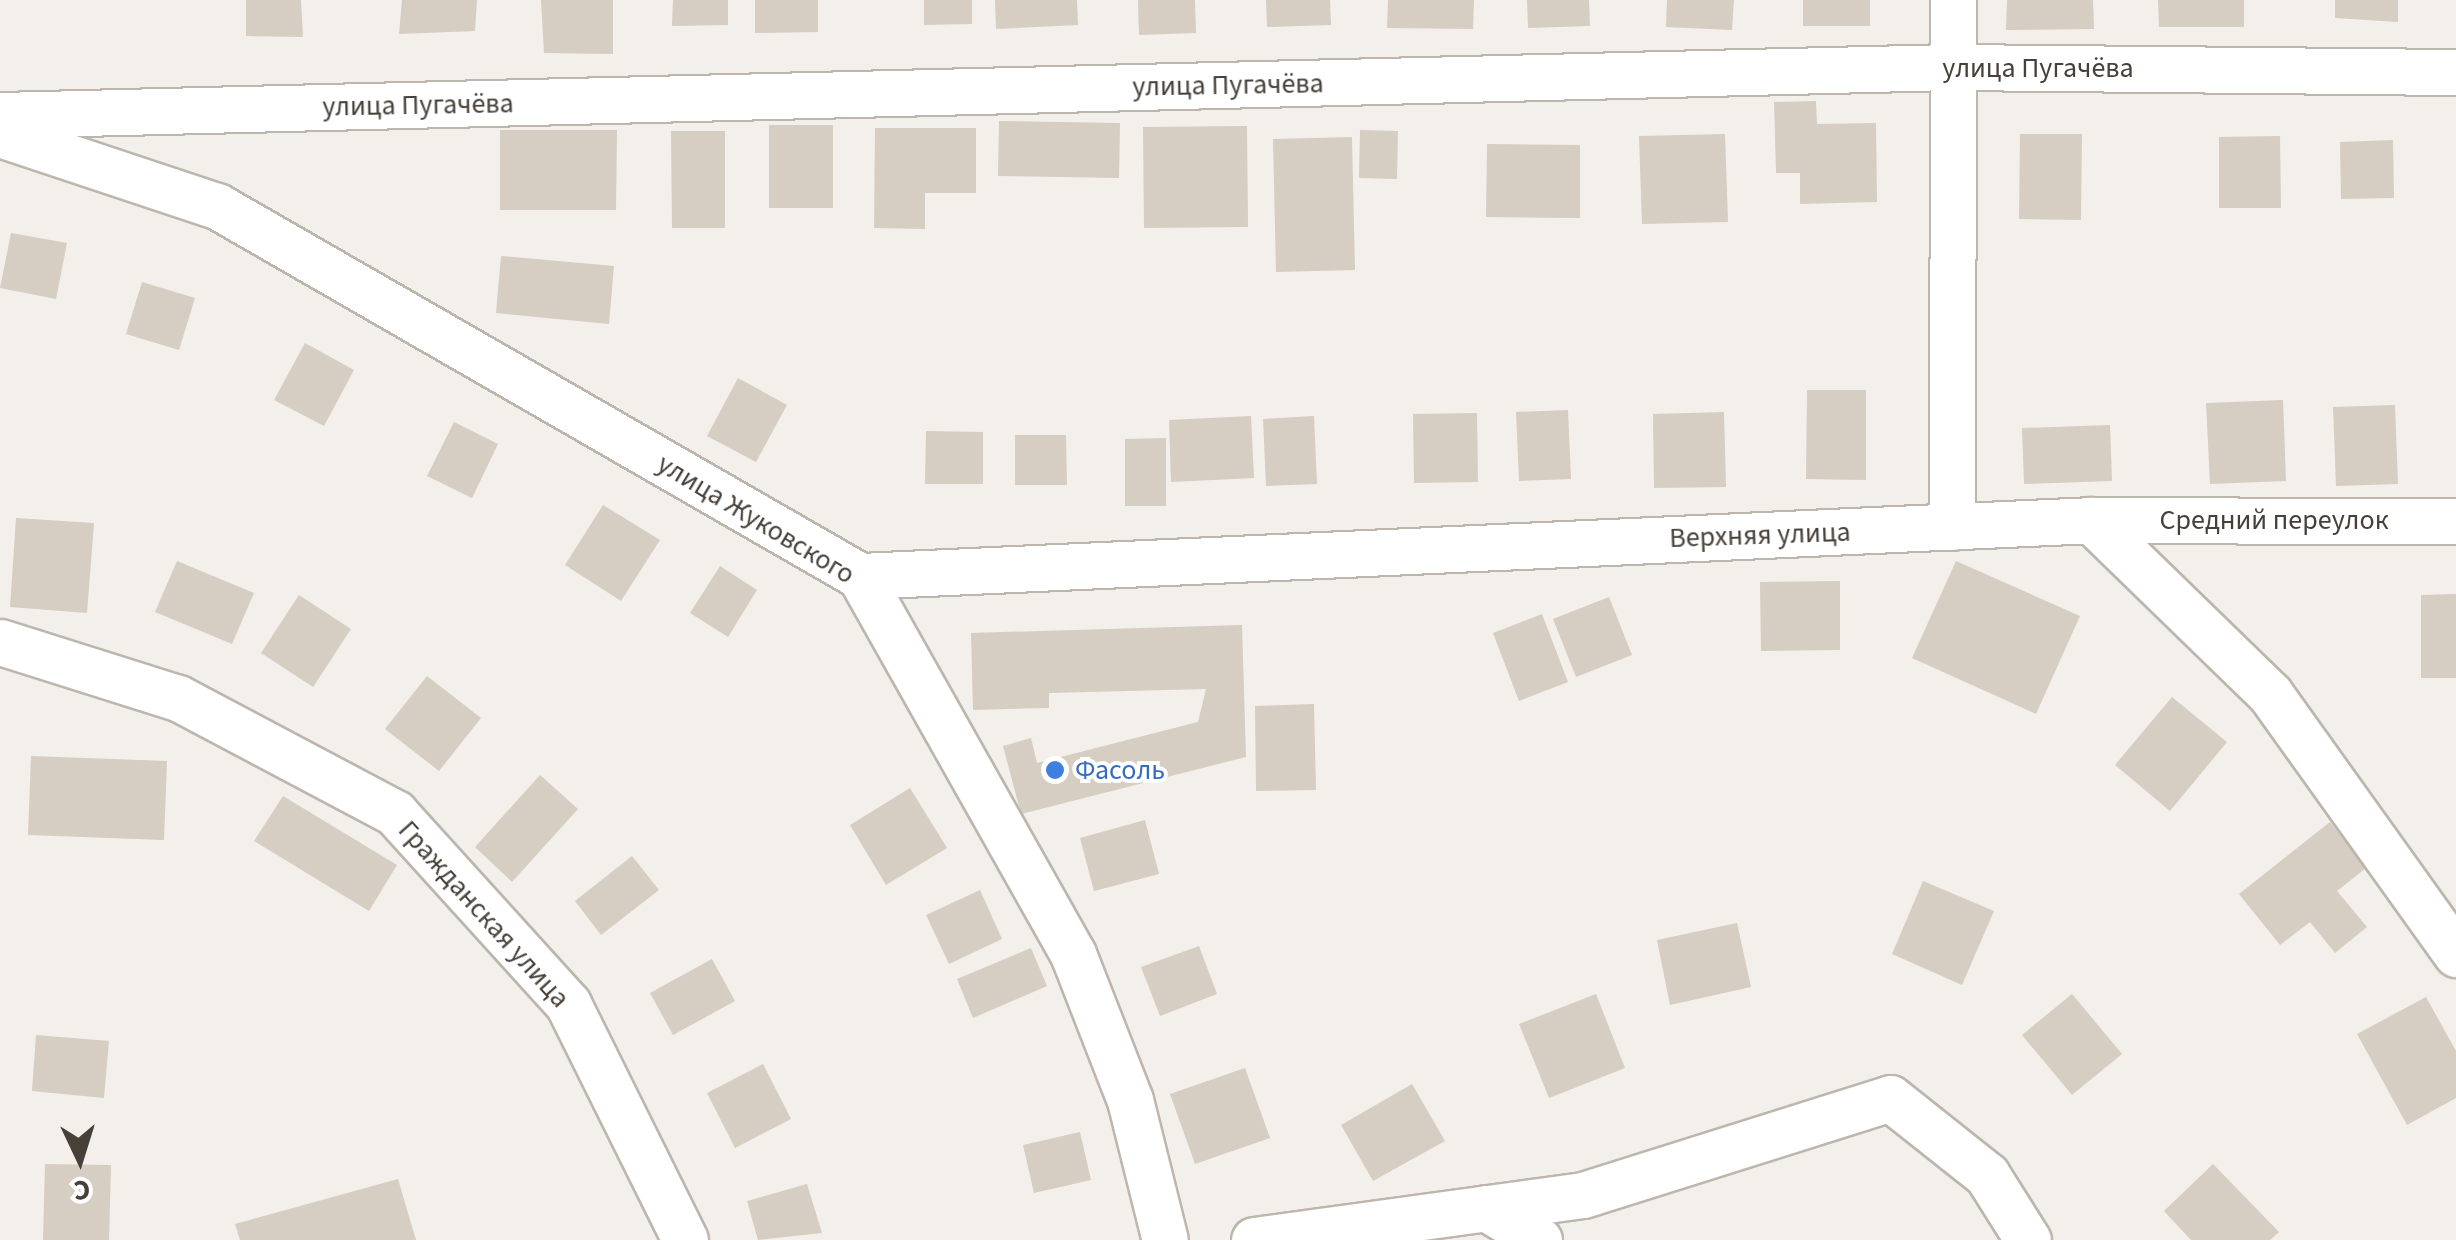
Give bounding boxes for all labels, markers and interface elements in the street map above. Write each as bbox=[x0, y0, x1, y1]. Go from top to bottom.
street label: улица Пугачёва bbox=[1942, 51, 2134, 85]
street label: улица Пугачёва bbox=[1132, 67, 1324, 103]
street label: улица Пугачёва bbox=[322, 87, 514, 123]
street label: улица Жуковского bbox=[651, 447, 861, 591]
street label: Средний переулок bbox=[2159, 503, 2389, 537]
street label: Верхняя улица bbox=[1669, 515, 1851, 555]
place label: Фасоль bbox=[1075, 753, 1165, 787]
marker: Фасоль bbox=[1044, 759, 1066, 781]
street label: Гражданская улица bbox=[391, 814, 577, 1014]
north arrow bbox=[30, 1110, 130, 1210]
text: С bbox=[73, 1169, 92, 1210]

